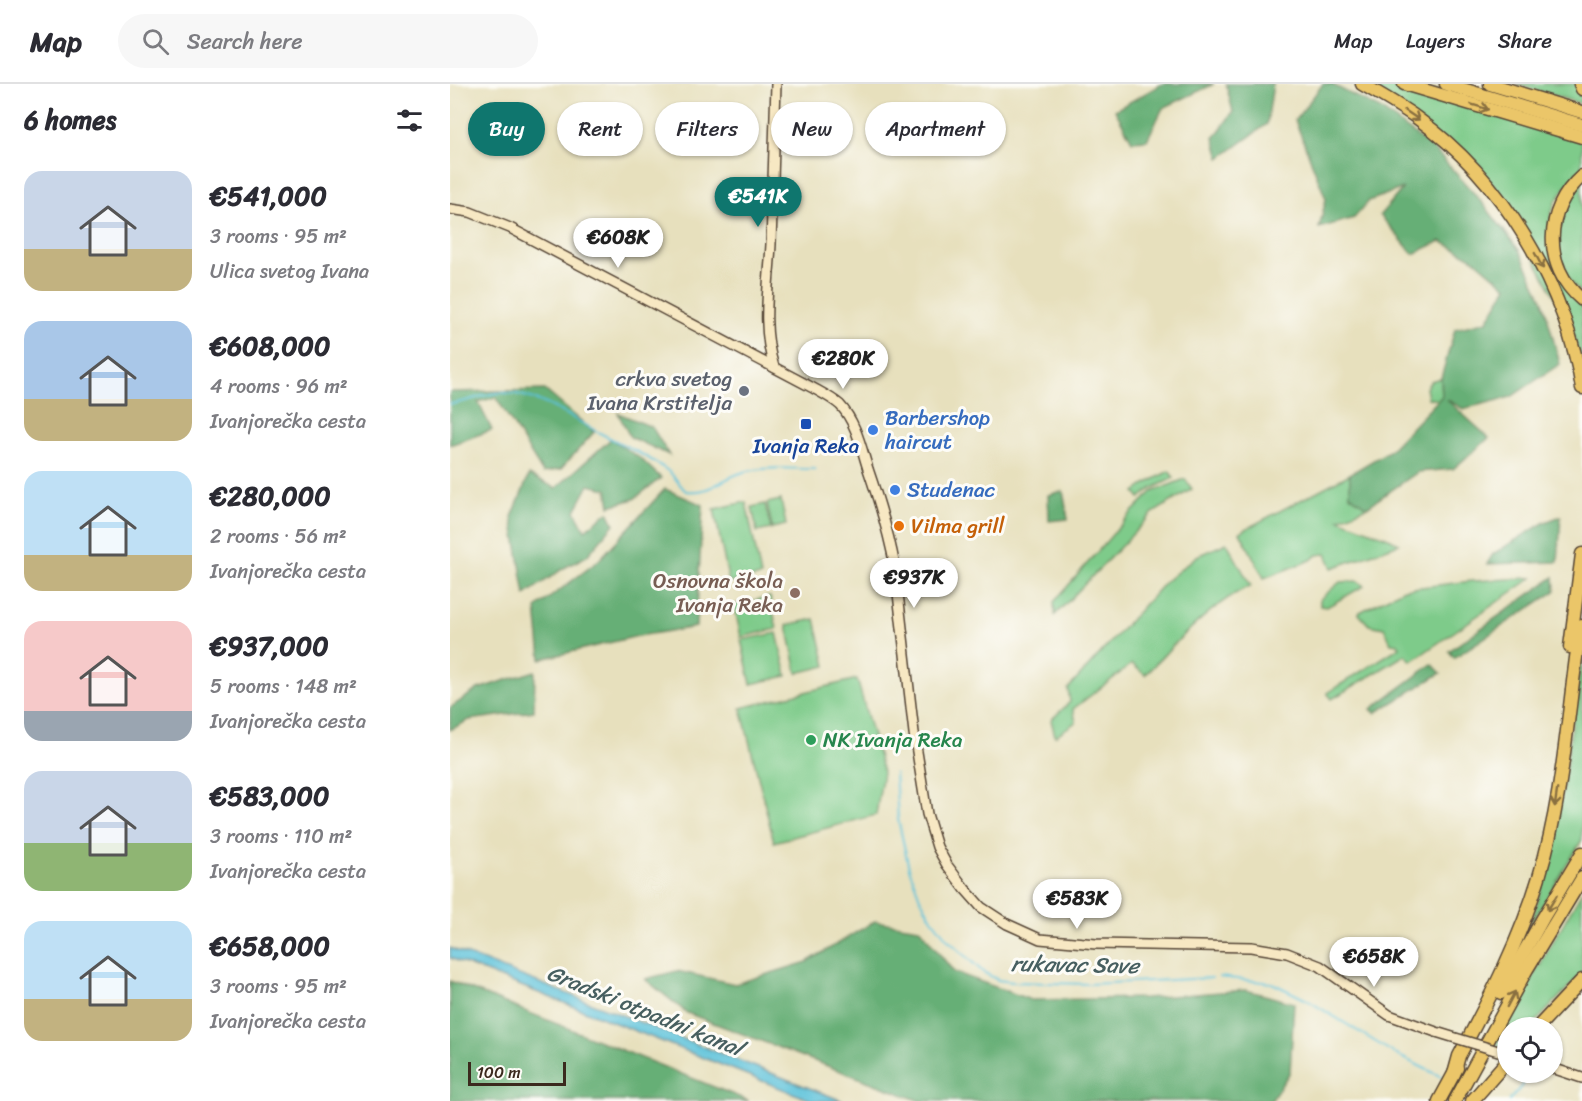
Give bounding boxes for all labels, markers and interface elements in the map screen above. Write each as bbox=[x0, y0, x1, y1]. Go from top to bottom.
search box bbox=[118, 14, 538, 68]
text: Map bbox=[30, 17, 82, 66]
text: Search here bbox=[187, 22, 303, 61]
text: Map bbox=[1334, 22, 1373, 60]
text: Layers bbox=[1406, 22, 1465, 60]
text: Share bbox=[1498, 22, 1552, 60]
icon: search bbox=[139, 25, 172, 58]
text: 6 homes bbox=[24, 97, 116, 143]
chip: Buy bbox=[468, 102, 545, 156]
chip: Rent bbox=[557, 102, 643, 156]
chip: Filters bbox=[655, 102, 759, 156]
chip: New bbox=[771, 102, 853, 156]
chip: Apartment bbox=[865, 102, 1006, 156]
one-way arrow bbox=[1470, 102, 1489, 113]
icon: filters bbox=[393, 104, 426, 137]
one-way arrow bbox=[1403, 109, 1420, 121]
text: €541,000 bbox=[210, 173, 327, 219]
pin: €541K bbox=[716, 177, 800, 228]
text: €541K bbox=[729, 179, 787, 214]
icon: home bbox=[72, 195, 144, 267]
pin: €608K bbox=[576, 218, 660, 269]
text: 3 rooms · 95 m² bbox=[210, 219, 347, 254]
text: €608K bbox=[587, 220, 649, 255]
one-way arrow bbox=[1534, 251, 1545, 269]
text: Ulica svetog Ivana bbox=[210, 254, 369, 289]
text: €608,000 bbox=[210, 323, 330, 369]
pin: €280K bbox=[801, 339, 885, 390]
text: €280K bbox=[812, 341, 874, 376]
icon: home bbox=[72, 345, 144, 417]
place label: crkva svetog Ivana Krstitelja bbox=[586, 360, 732, 422]
text: 4 rooms · 96 m² bbox=[210, 369, 348, 404]
marker: crkva svetog Ivana Krstitelja bbox=[737, 384, 751, 398]
place label: Barbershop haircut bbox=[884, 399, 990, 461]
text: Ivanjorečka cesta bbox=[210, 404, 366, 439]
marker: Ivanja Reka bbox=[799, 417, 813, 431]
marker: Barbershop haircut bbox=[866, 423, 880, 437]
place label: Ivanja Reka bbox=[752, 427, 860, 465]
place label: Studenac bbox=[907, 471, 995, 509]
text: €280,000 bbox=[210, 473, 331, 519]
marker: Studenac bbox=[888, 483, 902, 497]
icon: home bbox=[72, 495, 144, 567]
place label: Vilma grill bbox=[911, 507, 1005, 545]
text: 2 rooms · 56 m² bbox=[210, 519, 347, 554]
marker: Vilma grill bbox=[892, 519, 906, 533]
text: Ivanjorečka cesta bbox=[210, 554, 366, 589]
pin: €937K bbox=[872, 558, 956, 609]
text: €937K bbox=[884, 560, 944, 595]
place label: Osnovna škola Ivanja Reka bbox=[653, 562, 783, 624]
marker: Osnovna škola Ivanja Reka bbox=[788, 586, 802, 600]
text: €937,000 bbox=[210, 623, 329, 669]
icon: home bbox=[72, 645, 144, 717]
text: 5 rooms · 148 m² bbox=[210, 669, 357, 704]
text: Ivanjorečka cesta bbox=[210, 704, 366, 739]
place label: NK Ivanja Reka bbox=[823, 721, 963, 759]
marker: NK Ivanja Reka bbox=[804, 733, 818, 747]
text: €583,000 bbox=[210, 773, 329, 819]
one-way arrow bbox=[1551, 788, 1562, 808]
icon: home bbox=[72, 795, 144, 867]
text: 3 rooms · 110 m² bbox=[210, 819, 352, 854]
text: Ivanjorečka cesta bbox=[210, 854, 366, 889]
pin: €583K bbox=[1035, 879, 1119, 930]
text: €583K bbox=[1047, 881, 1107, 916]
one-way arrow bbox=[1545, 894, 1557, 911]
text: €658,000 bbox=[210, 923, 330, 969]
pin: €658K bbox=[1332, 937, 1416, 988]
text: €658K bbox=[1343, 939, 1405, 974]
water label: rukavac Save bbox=[1011, 944, 1142, 985]
icon: home bbox=[72, 945, 144, 1017]
water label: Gradski otpadni kanal bbox=[541, 953, 753, 1069]
text: 3 rooms · 95 m² bbox=[210, 969, 347, 1004]
one-way arrow bbox=[1505, 991, 1517, 1008]
text: Ivanjorečka cesta bbox=[210, 1004, 366, 1039]
map controls bbox=[1497, 1017, 1563, 1083]
button: locate bbox=[1497, 1017, 1563, 1083]
text: 100 m bbox=[477, 1058, 521, 1087]
scale bar bbox=[468, 1059, 566, 1086]

